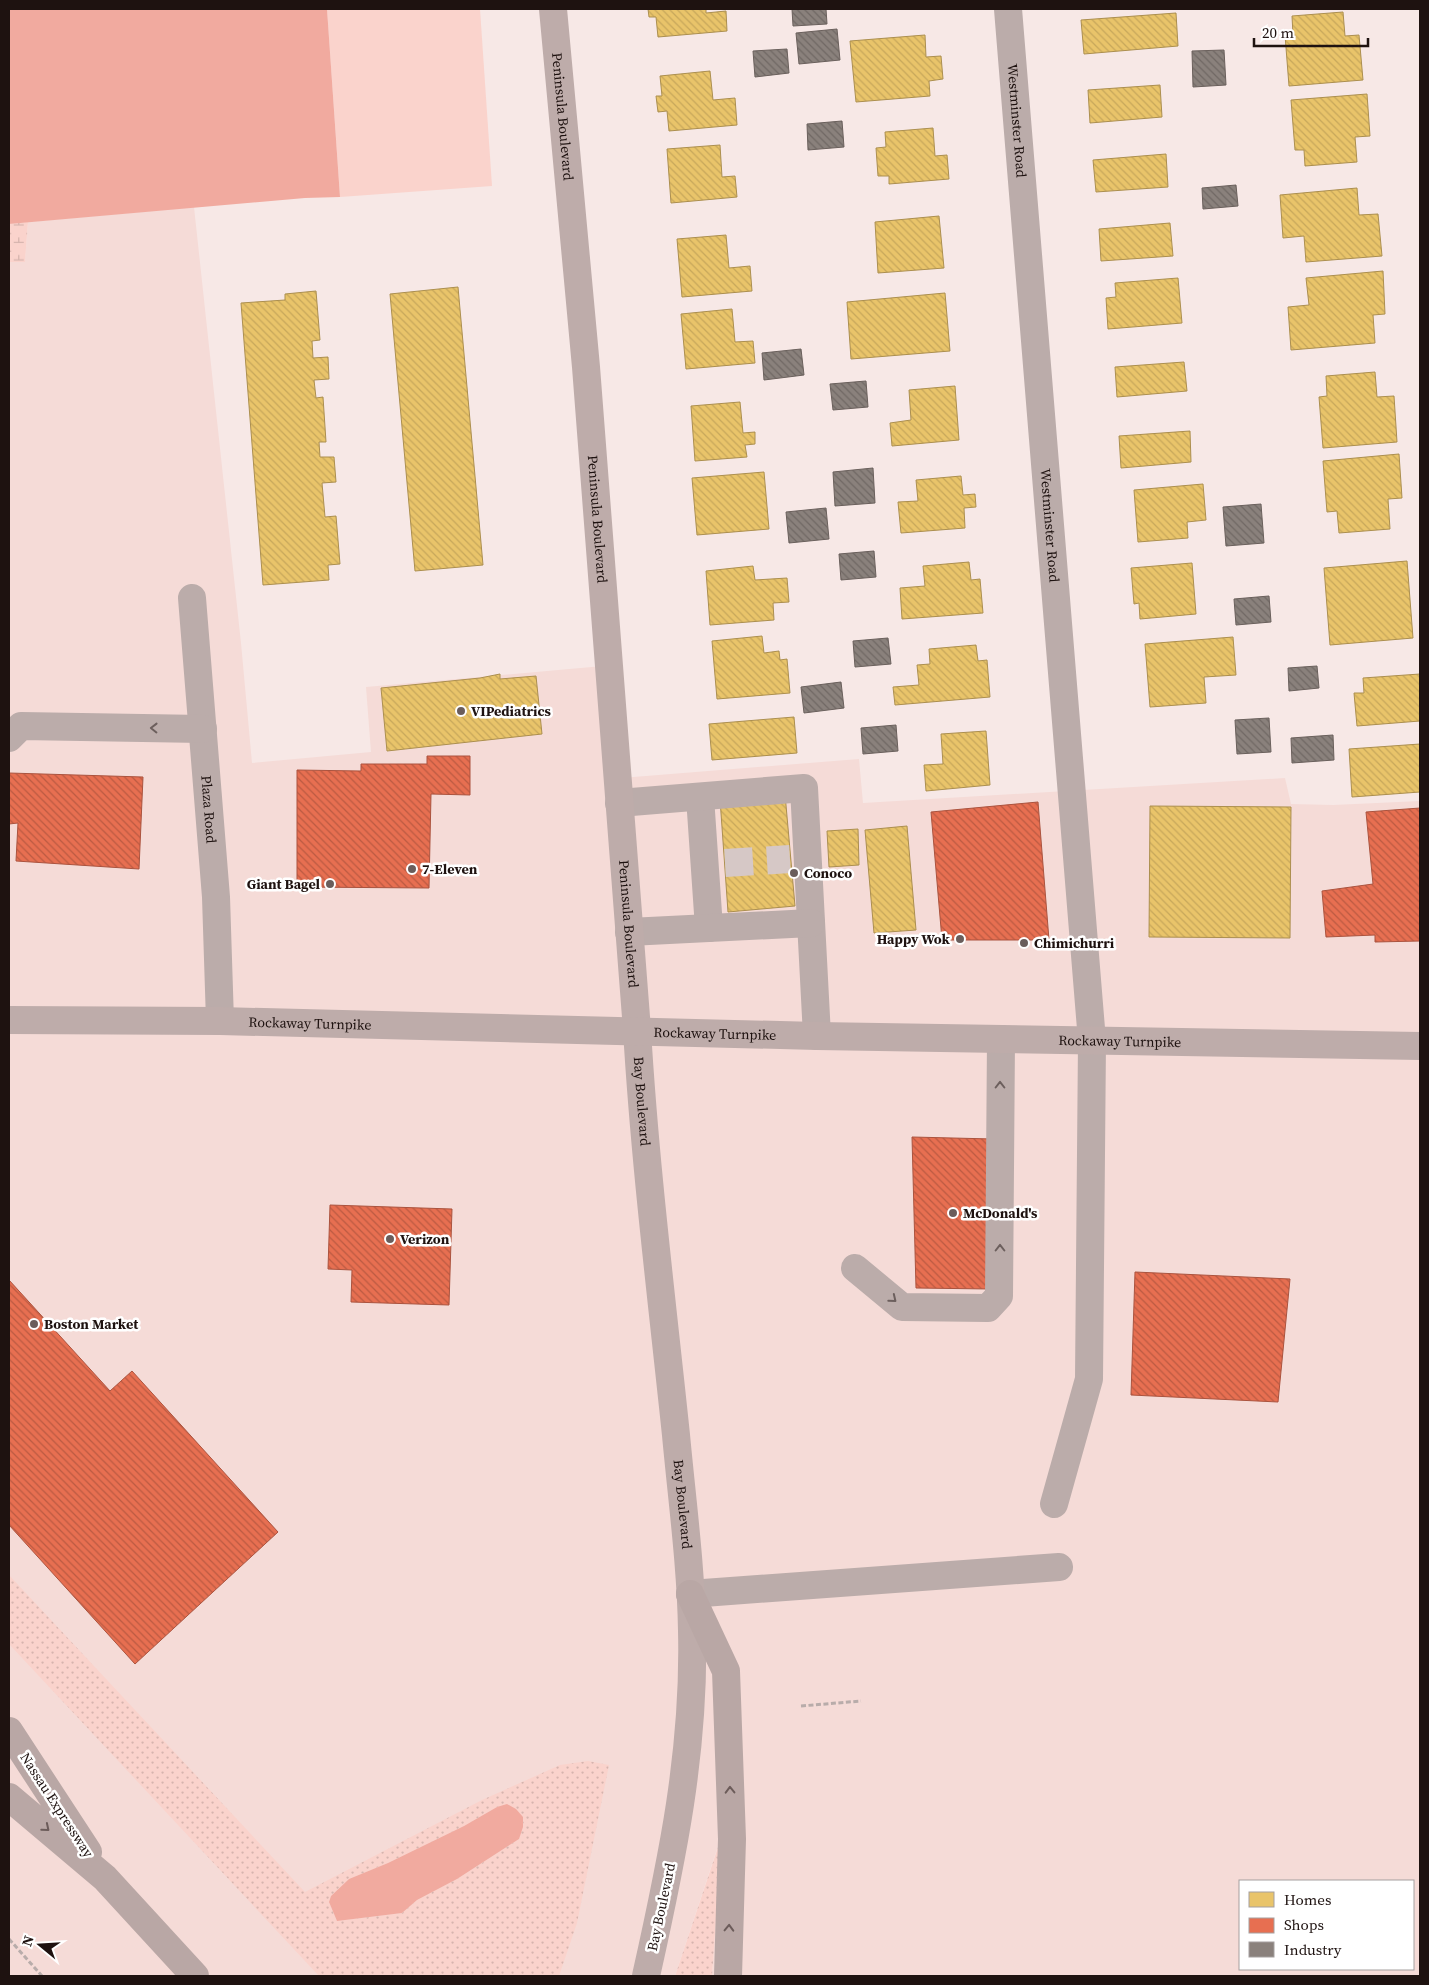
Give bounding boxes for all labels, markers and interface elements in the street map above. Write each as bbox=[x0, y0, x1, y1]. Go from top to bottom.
scale bar bbox=[1254, 15, 1368, 47]
text: 20 m bbox=[1262, 22, 1294, 43]
street label: Peninsula Boulevard bbox=[547, 52, 579, 181]
street label: Westminster Road bbox=[1002, 63, 1032, 178]
street label: Peninsula Boulevard bbox=[583, 454, 613, 584]
street label: Westminster Road bbox=[1035, 468, 1065, 583]
place label: VIPediatrics bbox=[471, 701, 552, 721]
marker: VIPediatrics bbox=[455, 705, 467, 717]
one-way arrow bbox=[150, 723, 158, 733]
street label: Plaza Road bbox=[196, 775, 222, 844]
place label: 7-Eleven bbox=[422, 859, 478, 879]
street label: Peninsula Boulevard bbox=[614, 859, 644, 989]
marker: 7-Eleven bbox=[406, 863, 418, 875]
place label: Conoco bbox=[804, 863, 852, 883]
marker: Conoco bbox=[788, 867, 800, 879]
place label: Giant Bagel bbox=[247, 874, 320, 894]
marker: Giant Bagel bbox=[324, 878, 336, 890]
place label: Happy Wok bbox=[877, 929, 951, 949]
marker: Happy Wok bbox=[954, 933, 966, 945]
place label: Chimichurri bbox=[1034, 933, 1115, 953]
marker: Chimichurri bbox=[1018, 937, 1030, 949]
street label: Rockaway Turnpike bbox=[248, 1012, 372, 1035]
street label: Rockaway Turnpike bbox=[653, 1022, 777, 1045]
street label: Rockaway Turnpike bbox=[1058, 1030, 1181, 1052]
street label: Bay Boulevard bbox=[629, 1056, 656, 1147]
one-way arrow bbox=[995, 1081, 1005, 1089]
place label: McDonald's bbox=[963, 1203, 1038, 1223]
marker: McDonald's bbox=[947, 1207, 959, 1219]
place label: Verizon bbox=[400, 1229, 450, 1249]
marker: Verizon bbox=[384, 1233, 396, 1245]
one-way arrow bbox=[995, 1244, 1005, 1252]
one-way arrow bbox=[887, 1293, 896, 1301]
place label: Boston Market bbox=[44, 1314, 139, 1334]
marker: Boston Market bbox=[28, 1318, 40, 1330]
street label: Bay Boulevard bbox=[668, 1459, 697, 1550]
street label: Nassau Expressway bbox=[16, 1749, 99, 1862]
one-way arrow bbox=[725, 1786, 736, 1794]
one-way arrow bbox=[40, 1822, 49, 1831]
street label: Bay Boulevard bbox=[642, 1861, 680, 1953]
legend bbox=[1239, 1880, 1414, 1970]
text: Homes bbox=[1284, 1889, 1331, 1910]
text: Shops bbox=[1284, 1914, 1324, 1935]
north arrow bbox=[15, 1920, 65, 1970]
one-way arrow bbox=[724, 1923, 734, 1931]
text: N bbox=[17, 1933, 39, 1949]
text: Industry bbox=[1284, 1939, 1342, 1960]

